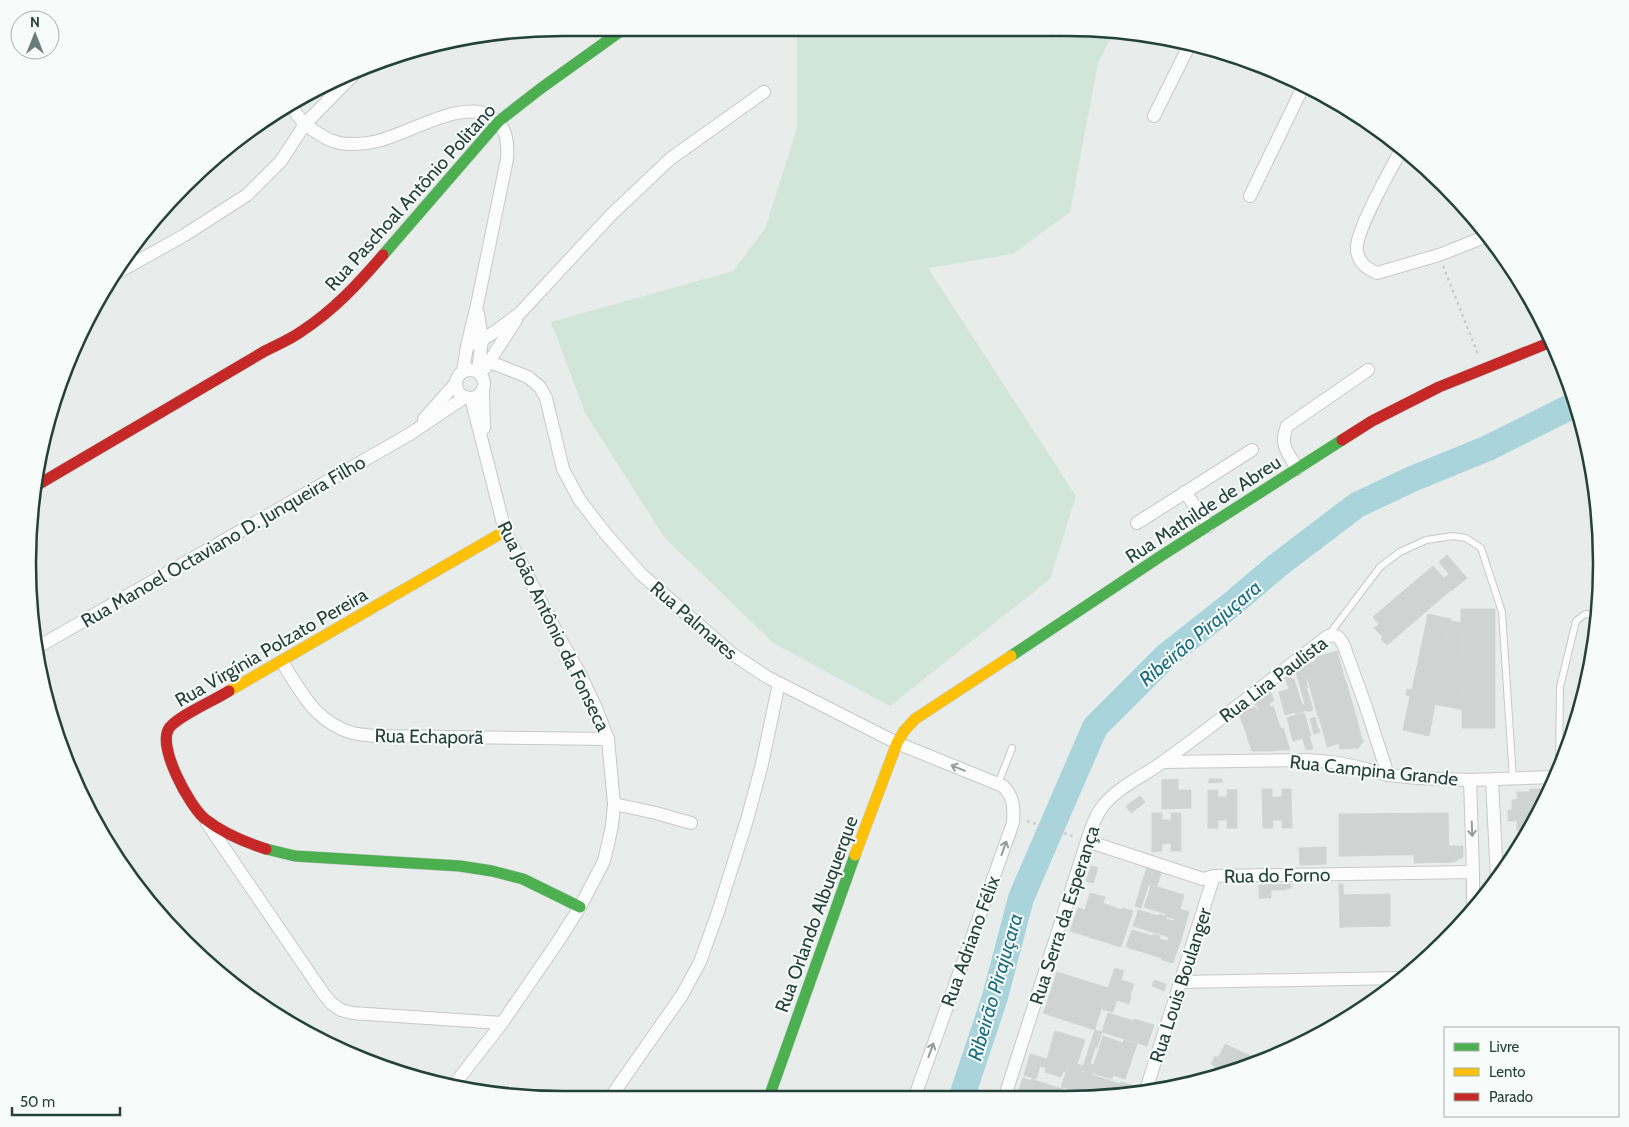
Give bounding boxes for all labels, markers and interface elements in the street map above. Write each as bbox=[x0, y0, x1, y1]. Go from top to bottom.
north arrow bbox=[10, 10, 60, 60]
text: N bbox=[30, 13, 40, 31]
street label: Rua Paschoal Antônio Politano bbox=[320, 99, 501, 296]
street label: Rua Manoel Octaviano D. Junqueira Filho bbox=[77, 450, 369, 632]
street label: Rua Mathilde de Abreu bbox=[1121, 451, 1285, 568]
street label: Rua João Antônio da Fonseca bbox=[493, 517, 615, 735]
water label: Ribeirão Pirajuçara bbox=[1134, 575, 1266, 691]
street label: Rua Palmares bbox=[645, 576, 742, 665]
street label: Rua Virgínia Polzato Pereira bbox=[171, 583, 371, 712]
street label: Rua Lira Paulista bbox=[1215, 631, 1332, 727]
street label: Rua Echaporã bbox=[374, 724, 484, 749]
street label: Rua Campina Grande bbox=[1289, 750, 1460, 791]
one-way arrow bbox=[951, 762, 966, 772]
street label: Rua Orlando Albuquerque bbox=[770, 813, 863, 1016]
one-way arrow bbox=[1467, 821, 1476, 837]
street label: Rua Serra da Esperança bbox=[1025, 823, 1104, 1007]
one-way arrow bbox=[1000, 841, 1009, 856]
street label: Rua do Forno bbox=[1224, 863, 1330, 888]
street label: Rua Adriano Félix bbox=[936, 873, 1005, 1010]
street label: Rua Louis Boulanger bbox=[1145, 905, 1216, 1066]
water label: Ribeirão Pirajuçara bbox=[962, 911, 1028, 1063]
legend bbox=[1444, 1027, 1619, 1117]
text: Livre bbox=[1489, 1038, 1520, 1056]
one-way arrow bbox=[927, 1043, 936, 1059]
text: Lento bbox=[1489, 1063, 1526, 1081]
scale bar bbox=[12, 1084, 120, 1116]
text: Parado bbox=[1489, 1088, 1533, 1106]
text: 50 m bbox=[20, 1093, 55, 1111]

